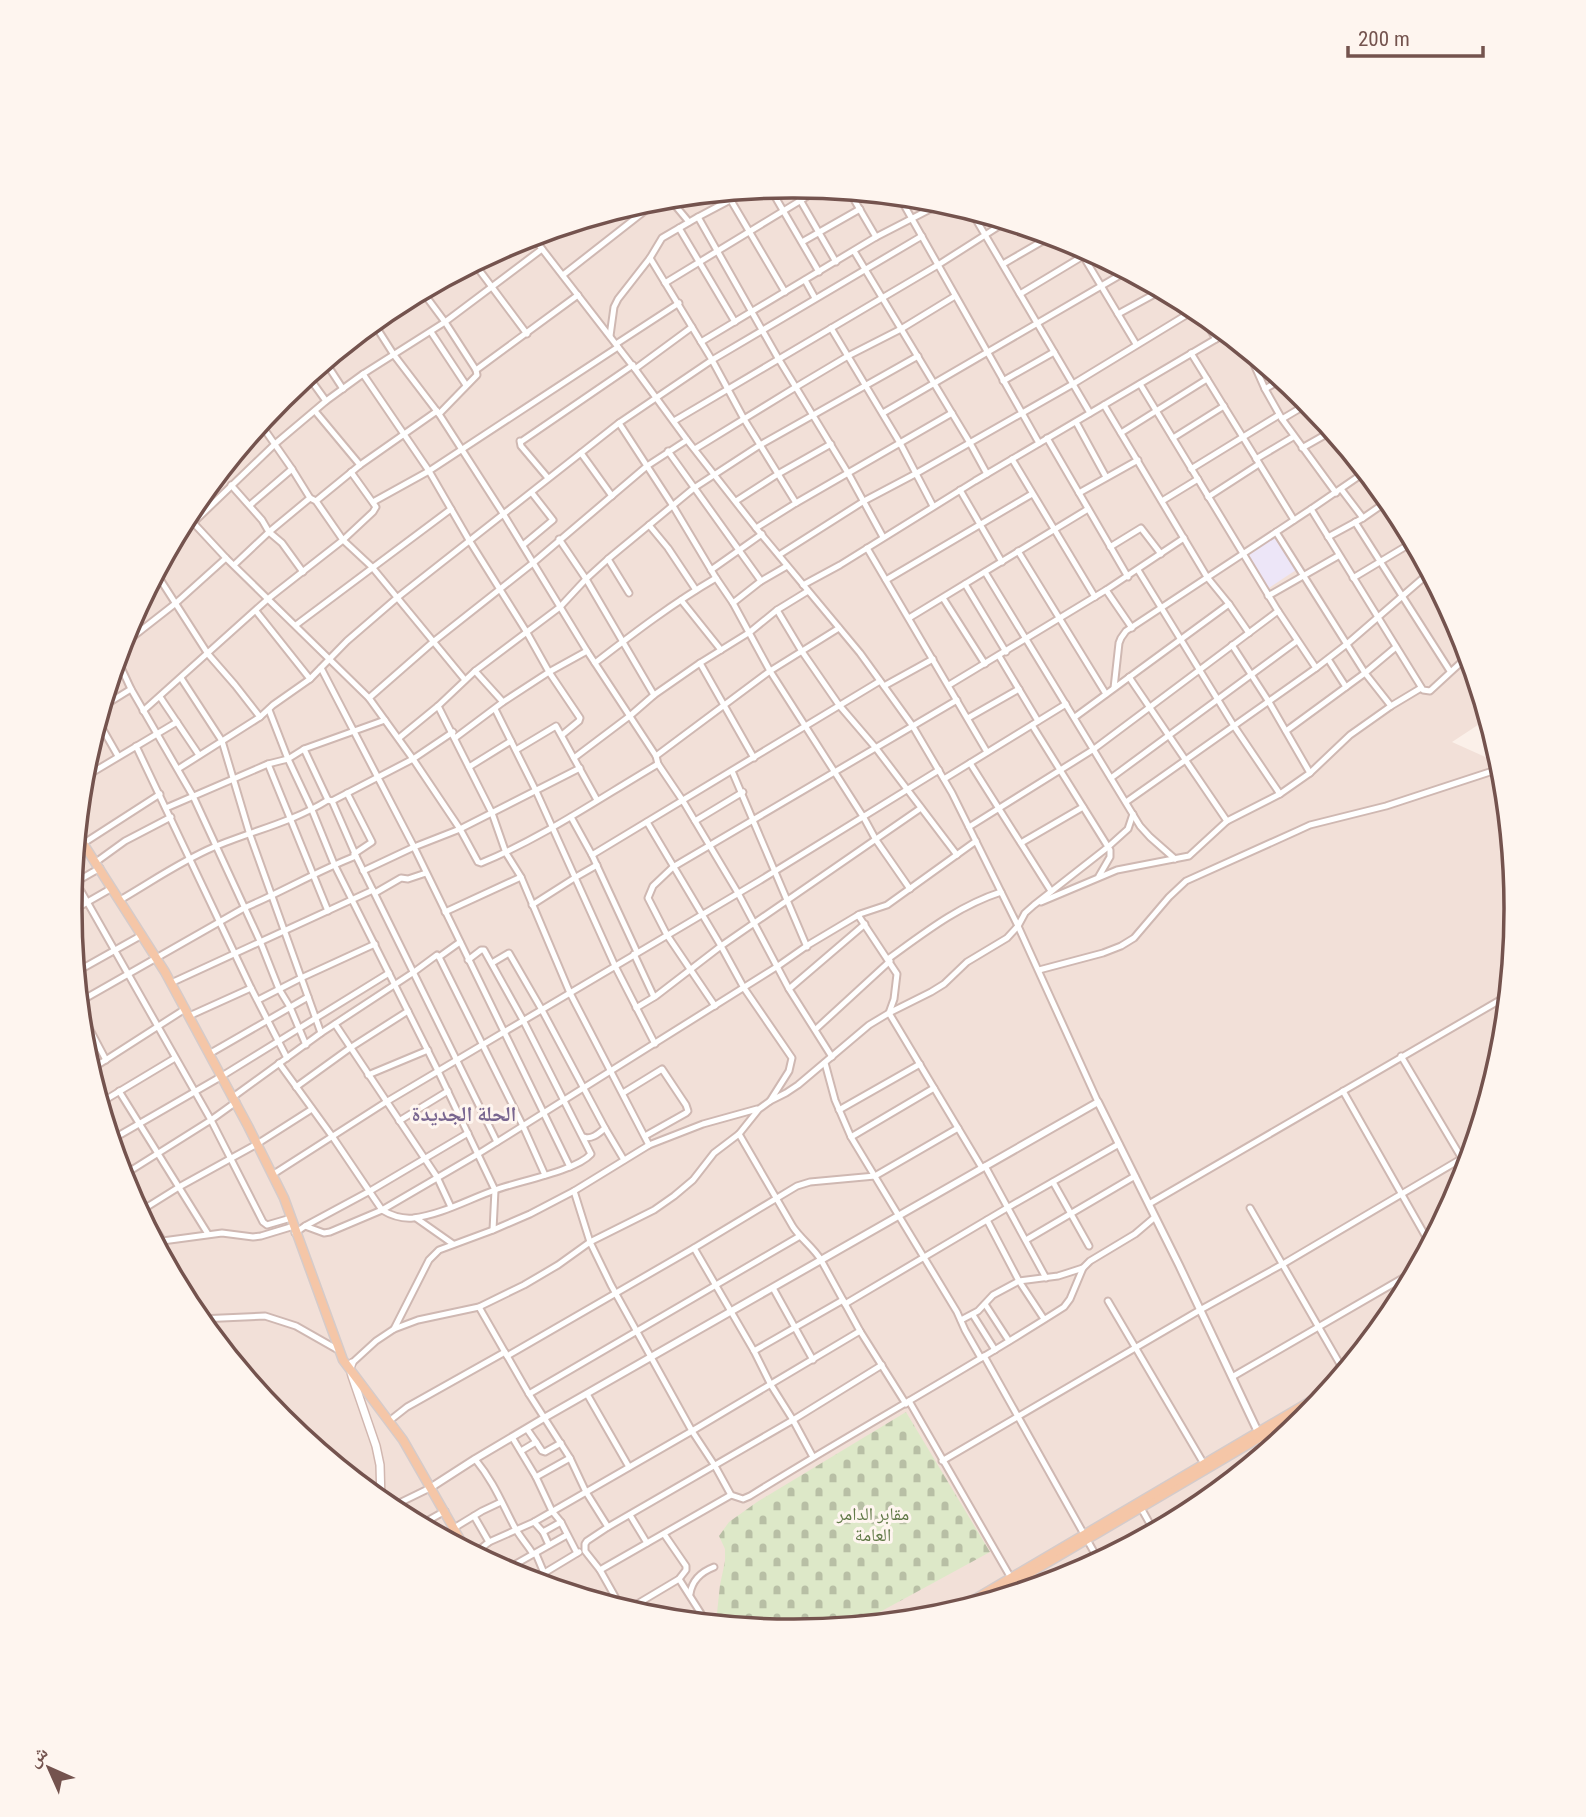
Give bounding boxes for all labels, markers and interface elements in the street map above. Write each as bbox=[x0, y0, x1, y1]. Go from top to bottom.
scale bar bbox=[1348, 14, 1483, 58]
text: 200 m bbox=[1358, 27, 1410, 51]
district label: الحلة الجديدة bbox=[412, 1102, 516, 1126]
park label: مقابر الدامر العامة bbox=[836, 1503, 909, 1545]
north arrow bbox=[14, 1733, 84, 1803]
text: ش bbox=[22, 1741, 53, 1772]

